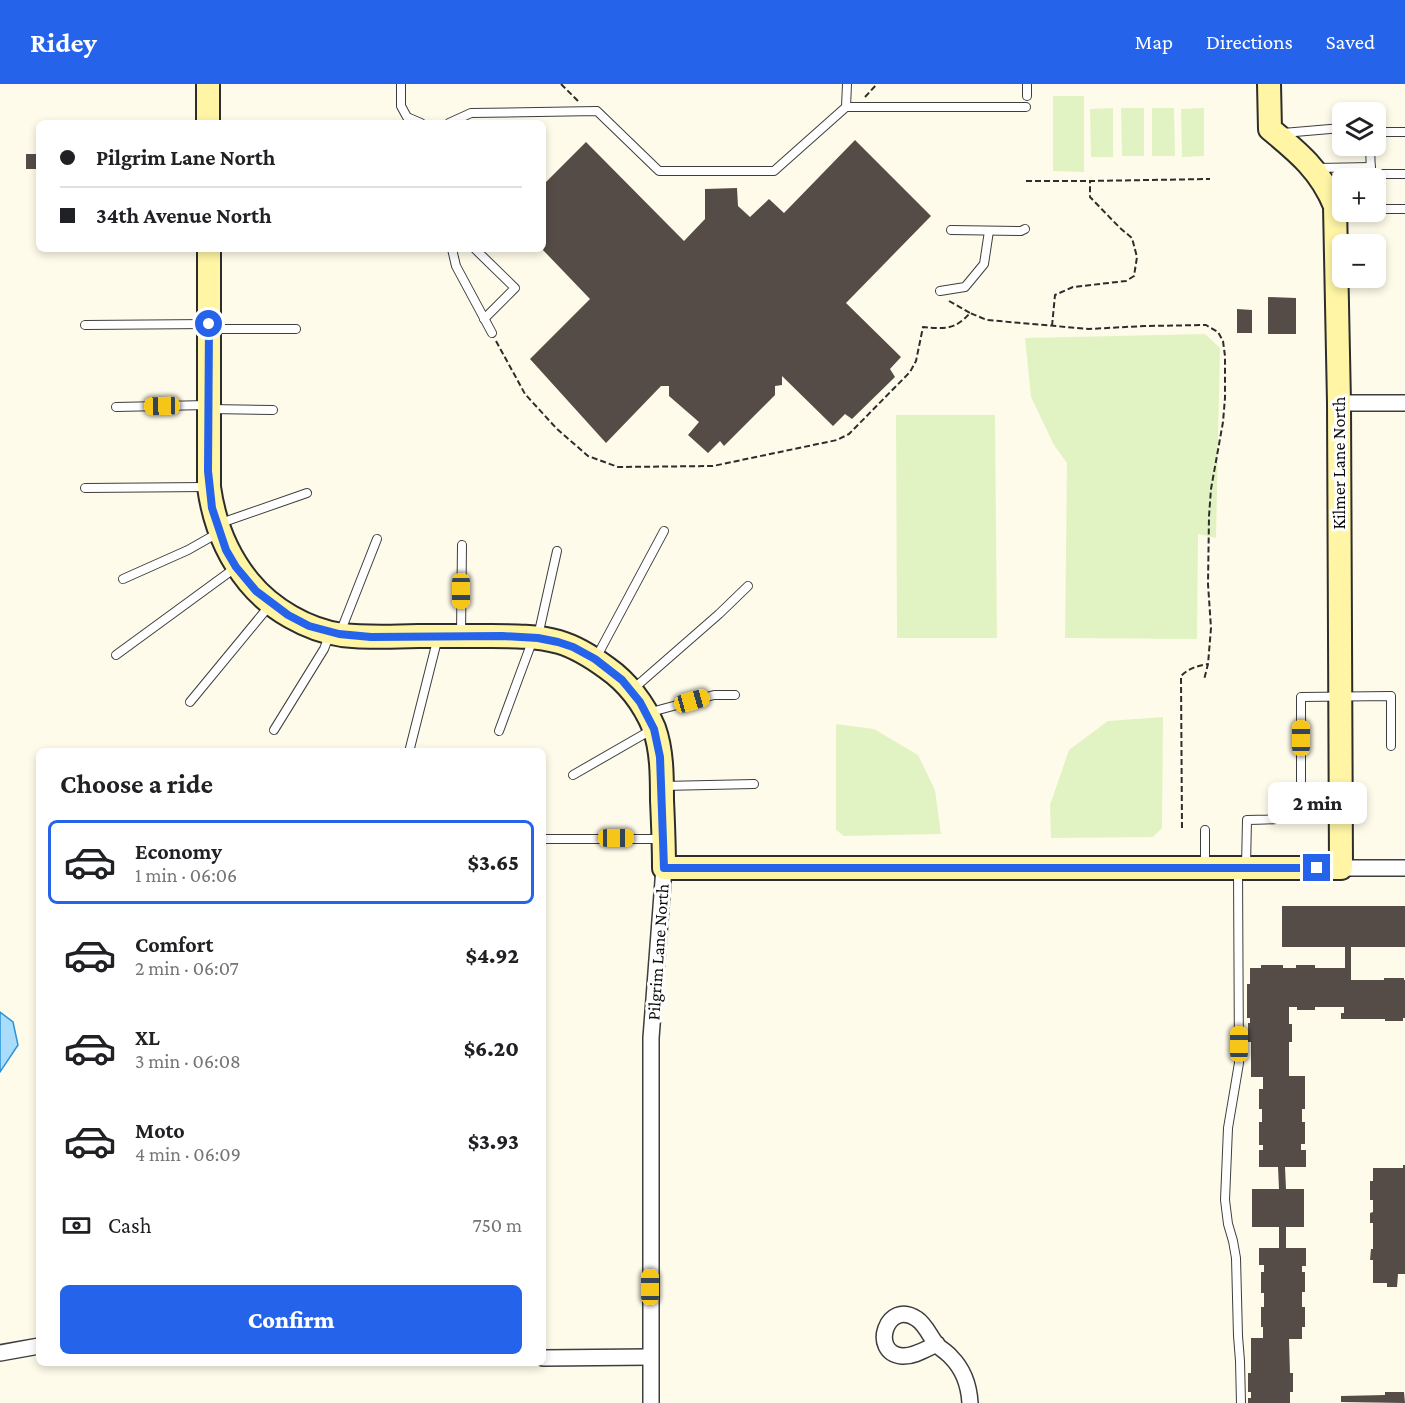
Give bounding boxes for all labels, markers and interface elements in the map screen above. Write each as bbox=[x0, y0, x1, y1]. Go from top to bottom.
text: Ridey bbox=[30, 27, 97, 58]
text: Map bbox=[1135, 30, 1173, 54]
text: Directions bbox=[1206, 30, 1293, 54]
text: Saved bbox=[1326, 30, 1375, 54]
map controls bbox=[1332, 102, 1386, 288]
button: layers bbox=[1332, 102, 1386, 156]
text: Pilgrim Lane North bbox=[96, 145, 275, 170]
button: + bbox=[1332, 168, 1386, 222]
text: 34th Avenue North bbox=[96, 203, 272, 228]
button: − bbox=[1332, 234, 1386, 288]
route start bbox=[195, 310, 222, 337]
street label: Kilmer Lane North bbox=[1329, 396, 1349, 529]
car bbox=[144, 397, 180, 415]
car bbox=[452, 573, 470, 609]
car bbox=[672, 687, 712, 715]
car bbox=[1292, 720, 1310, 756]
text: Choose a ride bbox=[60, 769, 213, 799]
callout: 2 min bbox=[1268, 781, 1366, 823]
text: 2 min bbox=[1293, 792, 1342, 814]
car bbox=[598, 829, 634, 847]
icon: car bbox=[63, 835, 117, 889]
text: Economy bbox=[135, 839, 222, 864]
text: $3.65 bbox=[468, 850, 519, 875]
route end bbox=[1303, 854, 1330, 881]
text: 1 min · 06:06 bbox=[135, 864, 237, 886]
street label: Pilgrim Lane North bbox=[643, 883, 673, 1021]
icon: car bbox=[63, 928, 117, 982]
text: Comfort bbox=[135, 932, 213, 957]
text: $4.92 bbox=[466, 943, 519, 968]
text: 2 min · 06:07 bbox=[135, 957, 239, 979]
icon: car bbox=[63, 1021, 117, 1075]
text: XL bbox=[135, 1025, 160, 1050]
car bbox=[1230, 1026, 1248, 1062]
text: $6.20 bbox=[464, 1036, 519, 1061]
text: 3 min · 06:08 bbox=[135, 1050, 241, 1072]
icon: car bbox=[63, 1114, 117, 1168]
text: Moto bbox=[135, 1118, 185, 1143]
text: $3.93 bbox=[468, 1129, 519, 1154]
text: 4 min · 06:09 bbox=[135, 1143, 241, 1165]
icon: cash bbox=[60, 1209, 93, 1242]
text: Cash bbox=[108, 1213, 152, 1238]
text: 750 m bbox=[472, 1214, 522, 1236]
car bbox=[641, 1269, 659, 1305]
button: Confirm bbox=[60, 1285, 522, 1354]

